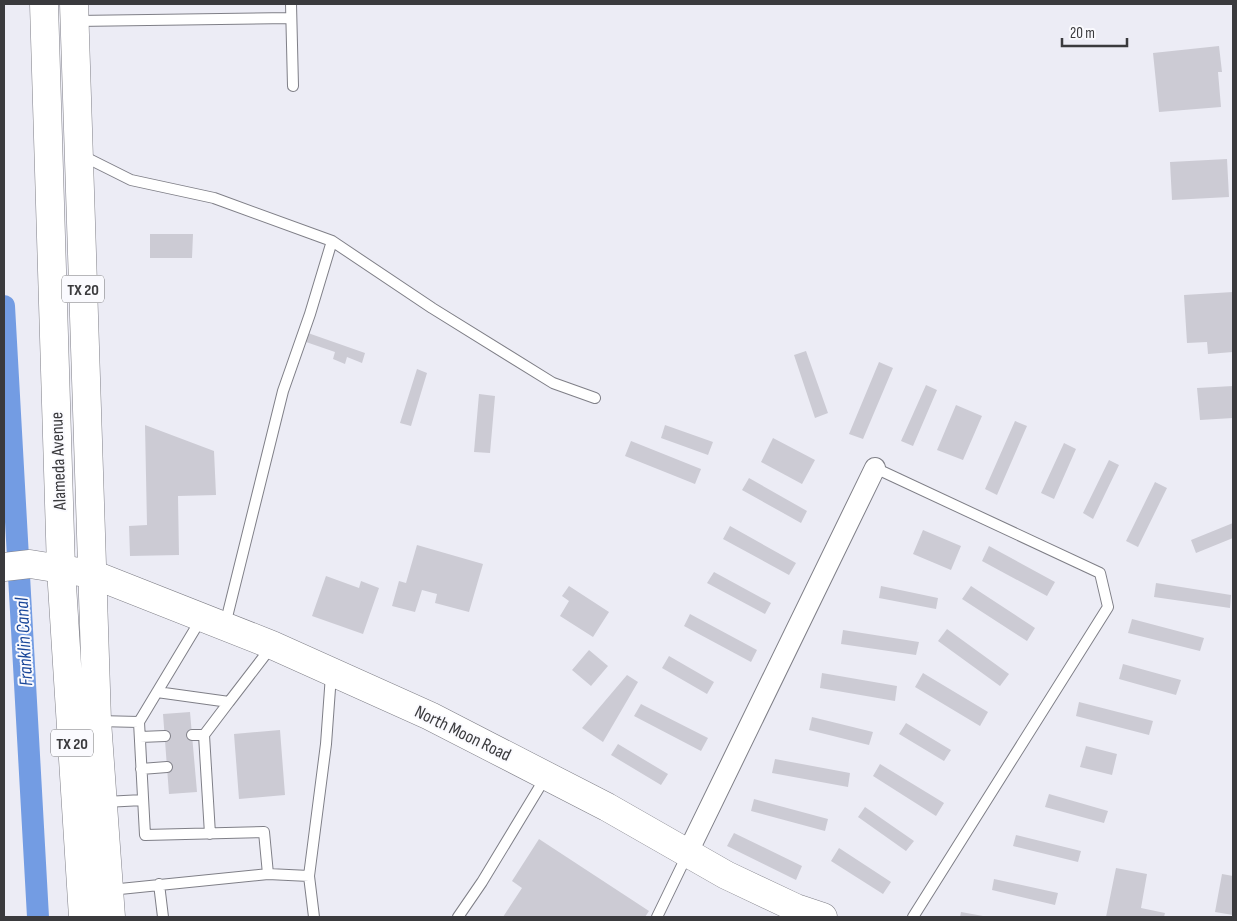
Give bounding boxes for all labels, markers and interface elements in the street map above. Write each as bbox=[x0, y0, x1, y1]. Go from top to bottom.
scale bar bbox=[1062, 15, 1127, 47]
text: 20 m bbox=[1070, 24, 1095, 43]
road number: TX 20 bbox=[62, 276, 104, 302]
street label: Alameda Avenue bbox=[46, 411, 71, 511]
water label: Franklin Canal bbox=[11, 597, 38, 687]
street label: North Moon Road bbox=[411, 701, 514, 766]
road number: TX 20 bbox=[51, 730, 93, 756]

